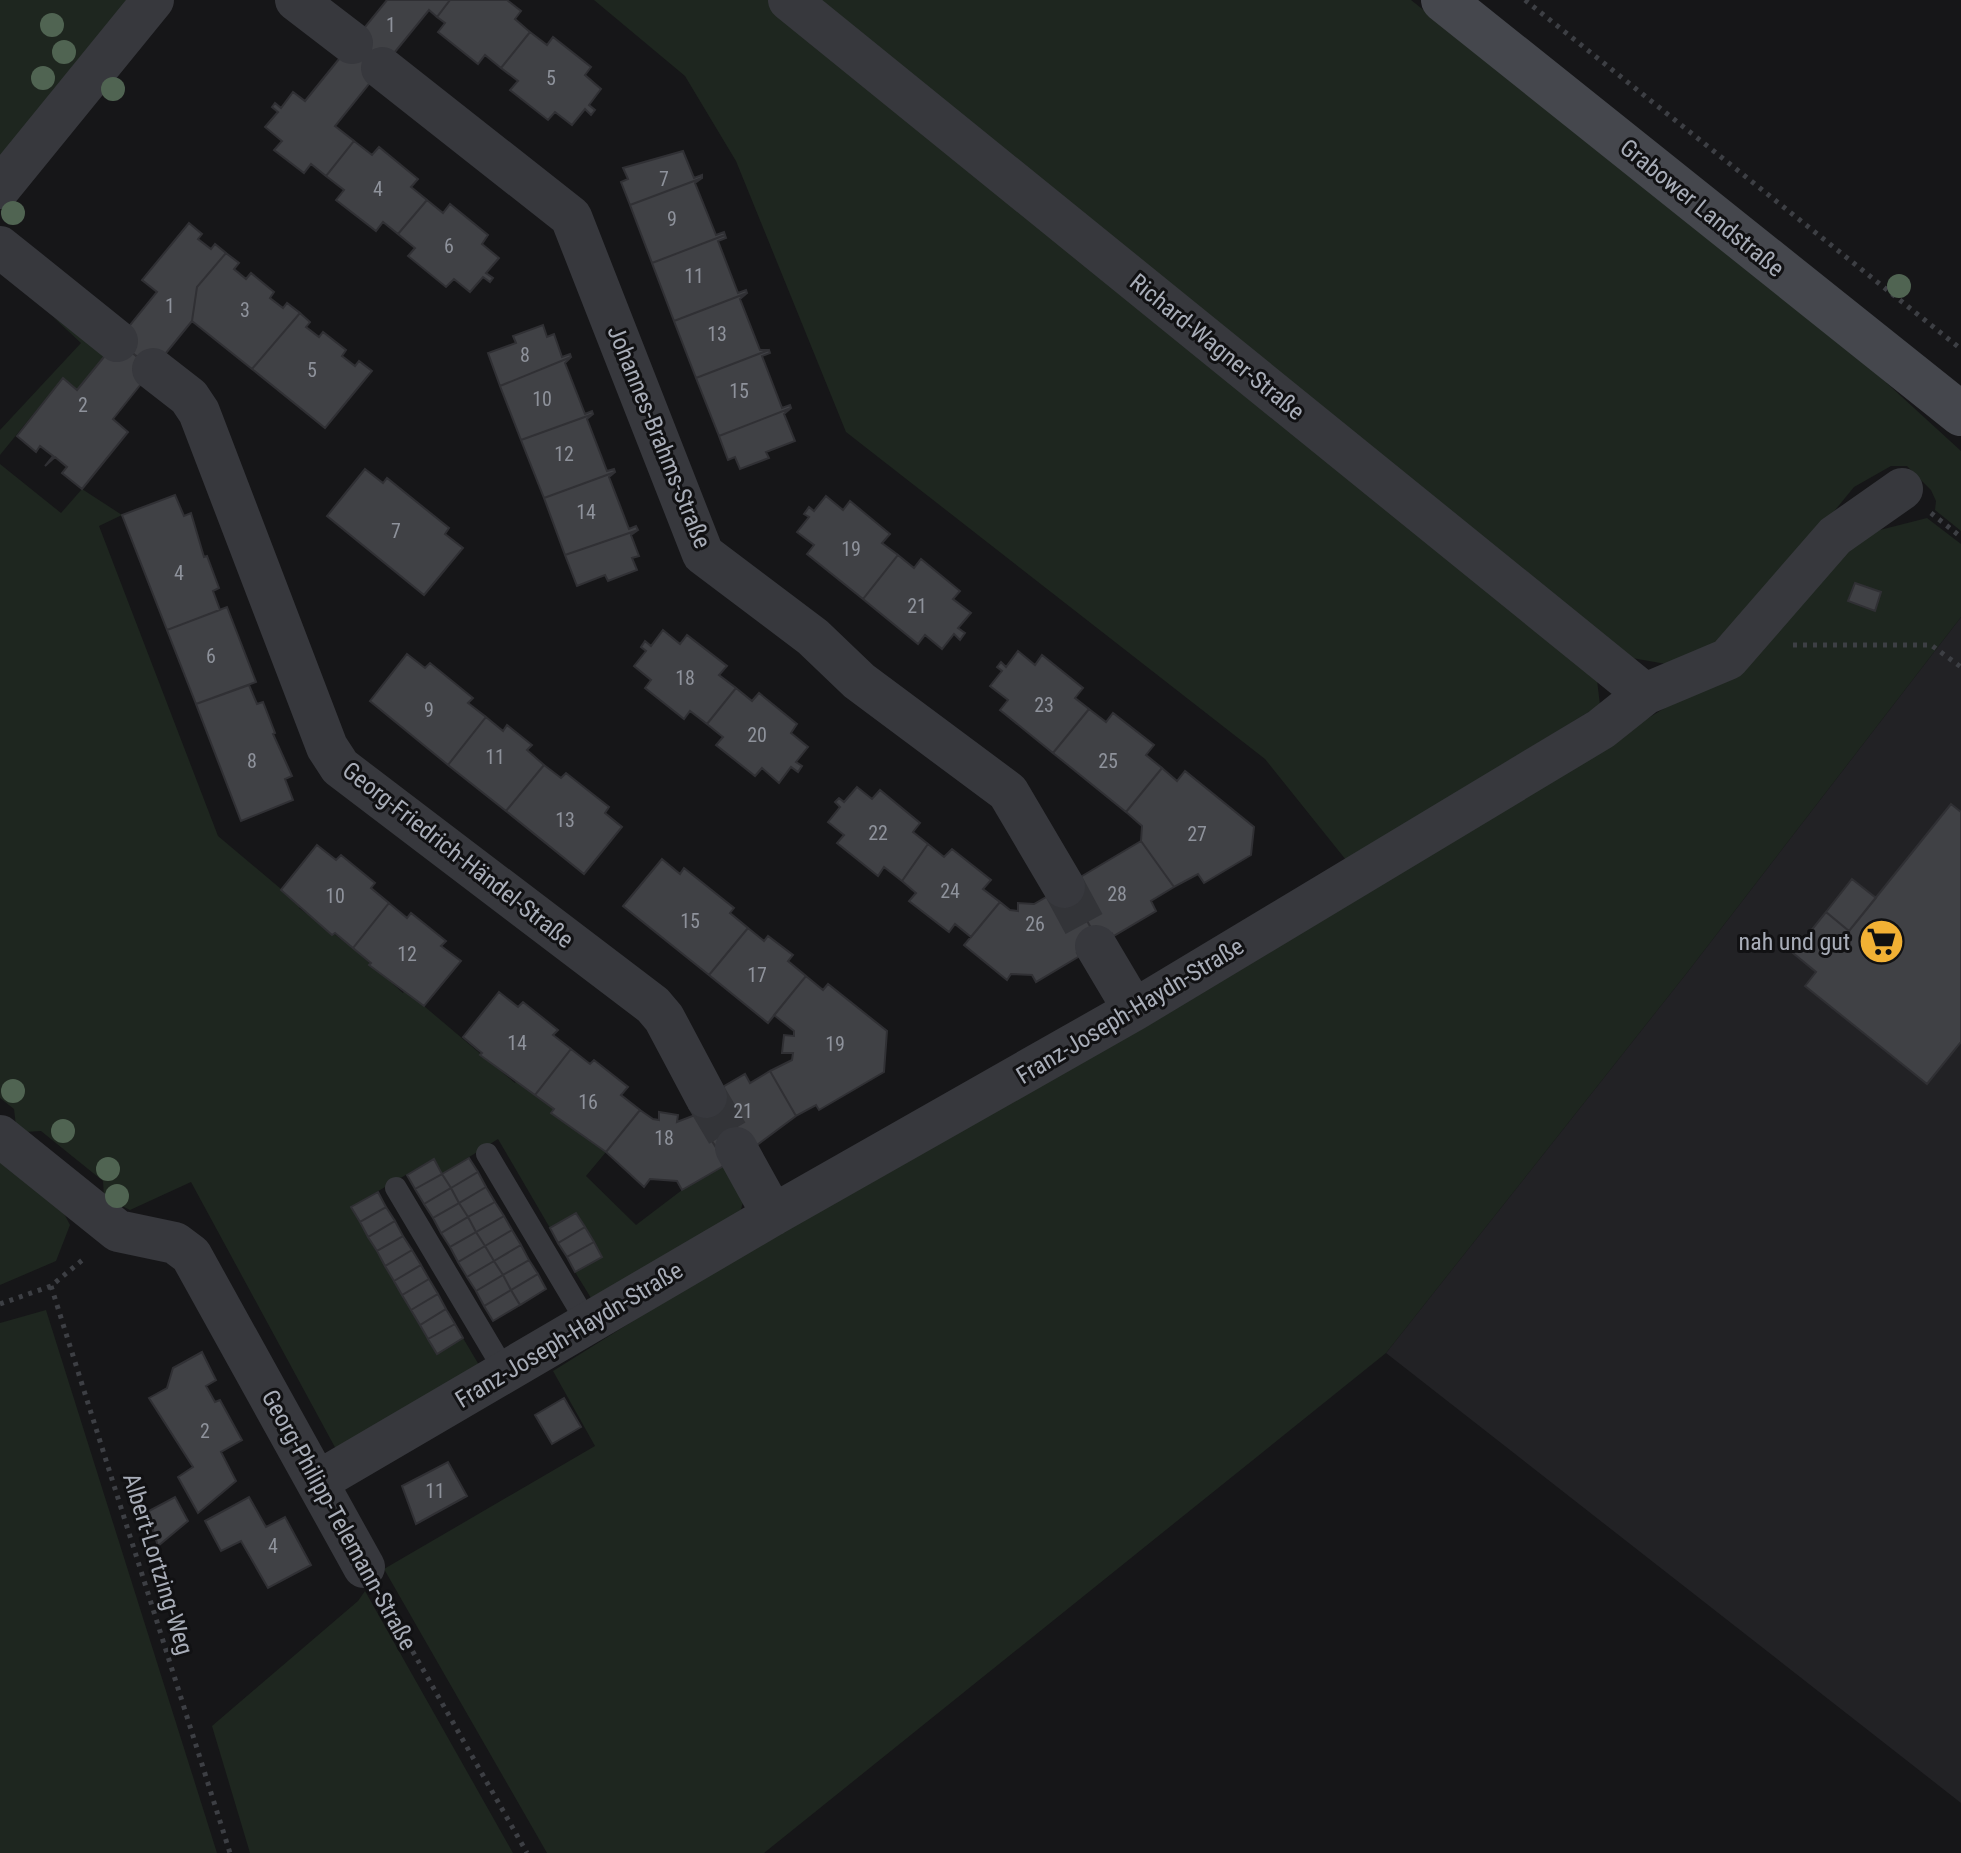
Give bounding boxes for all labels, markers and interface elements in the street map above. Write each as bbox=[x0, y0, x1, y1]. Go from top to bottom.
house number: 1 bbox=[386, 13, 396, 37]
house number: 5 bbox=[546, 66, 556, 90]
street label: Grabower Landstraße bbox=[1614, 133, 1790, 283]
house number: 7 bbox=[659, 167, 669, 191]
house number: 4 bbox=[373, 177, 383, 201]
house number: 9 bbox=[667, 207, 677, 231]
house number: 6 bbox=[444, 234, 454, 258]
house number: 11 bbox=[684, 264, 704, 288]
street label: Richard-Wagner-Straße bbox=[1124, 268, 1310, 426]
house number: 1 bbox=[165, 294, 175, 318]
house number: 3 bbox=[240, 298, 250, 322]
street label: Johannes-Brahms-Straße bbox=[601, 322, 717, 552]
house number: 13 bbox=[707, 322, 727, 346]
house number: 8 bbox=[520, 343, 530, 367]
house number: 5 bbox=[307, 358, 317, 382]
house number: 15 bbox=[729, 379, 749, 403]
house number: 10 bbox=[532, 387, 552, 411]
house number: 2 bbox=[78, 393, 88, 417]
house number: 12 bbox=[554, 442, 574, 466]
house number: 14 bbox=[576, 500, 596, 524]
house number: 7 bbox=[391, 519, 401, 543]
house number: 19 bbox=[841, 537, 861, 561]
house number: 4 bbox=[174, 561, 184, 585]
house number: 21 bbox=[907, 594, 927, 618]
house number: 6 bbox=[206, 644, 216, 668]
house number: 18 bbox=[675, 666, 695, 690]
house number: 23 bbox=[1034, 693, 1054, 717]
house number: 9 bbox=[424, 698, 434, 722]
house number: 20 bbox=[747, 723, 767, 747]
house number: 11 bbox=[485, 745, 505, 769]
house number: 8 bbox=[247, 749, 257, 773]
house number: 25 bbox=[1098, 749, 1118, 773]
street label: Georg-Friedrich-Händel-Straße bbox=[337, 756, 579, 954]
house number: 13 bbox=[555, 808, 575, 832]
house number: 22 bbox=[868, 821, 888, 845]
house number: 27 bbox=[1187, 822, 1207, 846]
house number: 24 bbox=[940, 879, 960, 903]
house number: 28 bbox=[1107, 882, 1127, 906]
house number: 10 bbox=[325, 884, 345, 908]
house number: 15 bbox=[680, 909, 700, 933]
house number: 26 bbox=[1025, 912, 1045, 936]
supermarket icon: nah und gut bbox=[1857, 918, 1905, 966]
place label: nah und gut bbox=[1739, 928, 1850, 956]
street label: Franz-Joseph-Haydn-Straße bbox=[1011, 932, 1249, 1090]
house number: 12 bbox=[397, 942, 417, 966]
house number: 17 bbox=[747, 963, 767, 987]
house number: 14 bbox=[507, 1031, 527, 1055]
house number: 19 bbox=[825, 1032, 845, 1056]
house number: 16 bbox=[578, 1090, 598, 1114]
house number: 21 bbox=[733, 1099, 753, 1123]
house number: 18 bbox=[654, 1126, 674, 1150]
street label: Franz-Joseph-Haydn-Straße bbox=[450, 1256, 688, 1414]
street label: Georg-Philipp-Telemann-Straße bbox=[256, 1385, 422, 1655]
house number: 2 bbox=[200, 1419, 210, 1443]
street label: Albert-Lortzing-Weg bbox=[117, 1470, 199, 1658]
house number: 11 bbox=[425, 1479, 445, 1503]
house number: 4 bbox=[268, 1534, 278, 1558]

